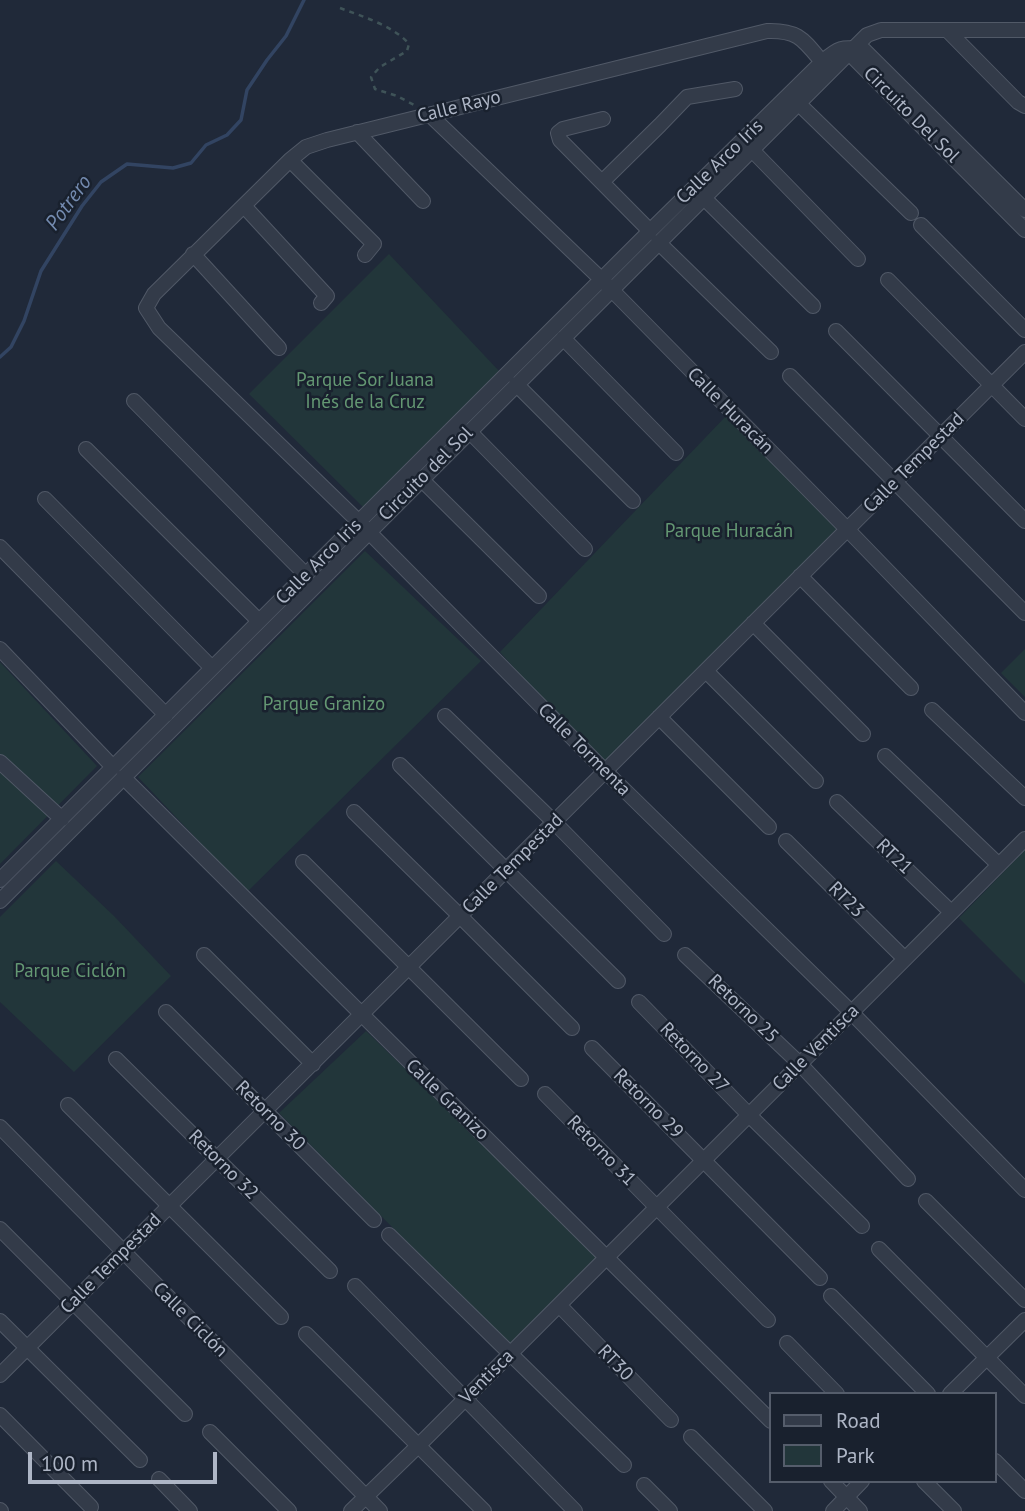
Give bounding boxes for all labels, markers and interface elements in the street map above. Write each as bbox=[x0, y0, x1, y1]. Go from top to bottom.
street label: Circuito Del Sol bbox=[858, 62, 964, 168]
street label: Calle Rayo bbox=[415, 86, 503, 128]
street label: Calle Arco Iris bbox=[672, 115, 768, 209]
water label: Potrero bbox=[41, 170, 97, 236]
street label: Calle Huracán bbox=[682, 363, 778, 459]
park label: Parque Sor Juana Inés de la Cruz bbox=[296, 370, 434, 414]
street label: Calle Tempestad bbox=[859, 408, 969, 518]
street label: Circuito del Sol bbox=[374, 422, 478, 526]
street label: Calle Arco Iris bbox=[271, 514, 367, 610]
park label: Parque Huracán bbox=[665, 521, 793, 543]
park label: Parque Granizo bbox=[263, 694, 385, 716]
street label: Calle Tormenta bbox=[533, 699, 635, 801]
street label: Calle Tempestad bbox=[458, 809, 568, 919]
street label: RT21 bbox=[871, 834, 917, 880]
street label: RT23 bbox=[823, 877, 869, 923]
park label: Parque Ciclón bbox=[14, 961, 126, 983]
street label: Retorno 25 bbox=[703, 970, 783, 1048]
street label: Calle Ventisca bbox=[768, 1000, 864, 1096]
street label: Retorno 27 bbox=[655, 1018, 733, 1098]
street label: Calle Granizo bbox=[401, 1055, 493, 1145]
street label: Retorno 29 bbox=[608, 1064, 688, 1144]
street label: Retorno 30 bbox=[230, 1076, 310, 1156]
street label: Retorno 31 bbox=[562, 1111, 640, 1191]
street label: Retorno 32 bbox=[183, 1125, 263, 1205]
street label: Calle Tempestad bbox=[56, 1209, 166, 1319]
street label: Calle Ciclón bbox=[148, 1278, 232, 1362]
street label: RT30 bbox=[592, 1340, 638, 1386]
street label: Ventisca bbox=[455, 1345, 519, 1409]
legend bbox=[769, 1392, 997, 1483]
text: Road bbox=[836, 1407, 880, 1434]
scale bar bbox=[32, 1438, 220, 1482]
text: Park bbox=[836, 1442, 875, 1469]
text: 100 m bbox=[41, 1450, 98, 1477]

